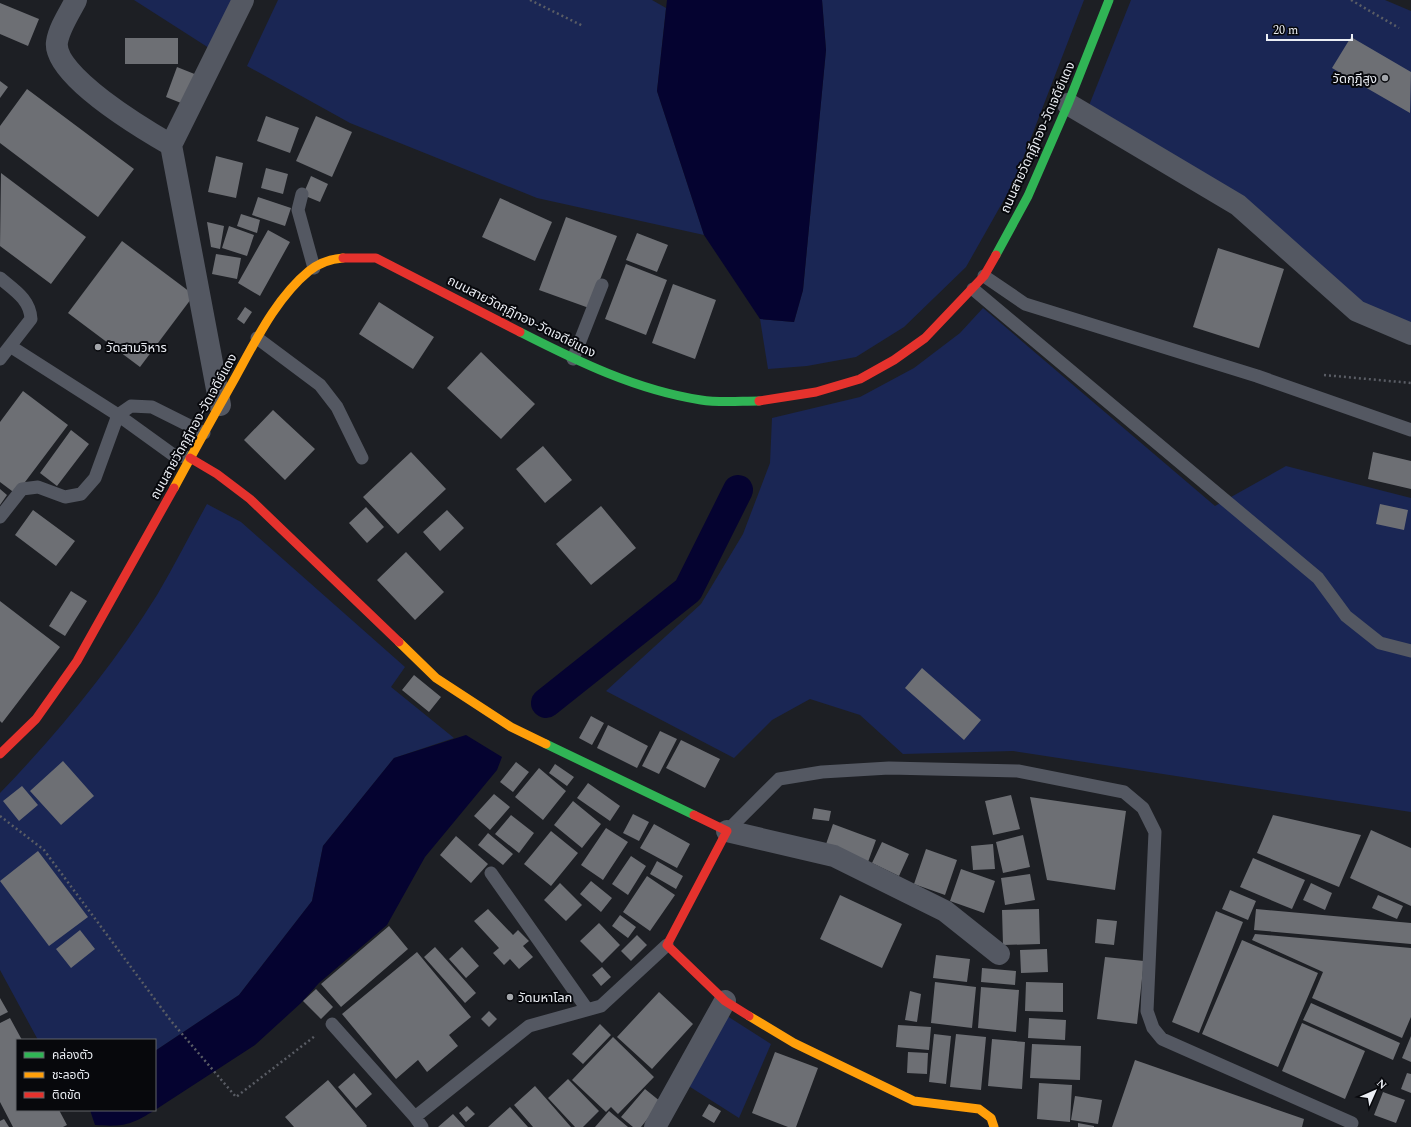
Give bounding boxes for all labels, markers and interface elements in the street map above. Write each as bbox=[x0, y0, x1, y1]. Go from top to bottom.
scale bar bbox=[1267, 16, 1352, 42]
text: 20 m bbox=[1273, 21, 1298, 40]
street label: ถนนสายวัดกุฎีทอง-วัดเจดีย์แดง bbox=[995, 58, 1080, 216]
place label: วัดกุฎีสูง bbox=[1333, 69, 1377, 89]
marker: วัดกุฎีสูง bbox=[1380, 73, 1390, 83]
street label: ถนนสายวัดกุฎีทอง-วัดเจดีย์แดง bbox=[444, 271, 599, 363]
place label: วัดสามวิหาร bbox=[106, 338, 167, 358]
marker: วัดสามวิหาร bbox=[93, 342, 103, 352]
street label: ถนนสายวัดกุฎีทอง-วัดเจดีย์แดง bbox=[145, 350, 242, 503]
place label: วัดมหาโลก bbox=[518, 988, 572, 1008]
marker: วัดมหาโลก bbox=[505, 992, 515, 1002]
legend bbox=[16, 1039, 156, 1111]
text: คล่องตัว bbox=[52, 1046, 93, 1065]
text: ชะลอตัว bbox=[52, 1066, 90, 1085]
north arrow bbox=[1355, 1071, 1395, 1111]
text: N bbox=[1373, 1075, 1391, 1093]
text: ติดขัด bbox=[52, 1086, 81, 1105]

